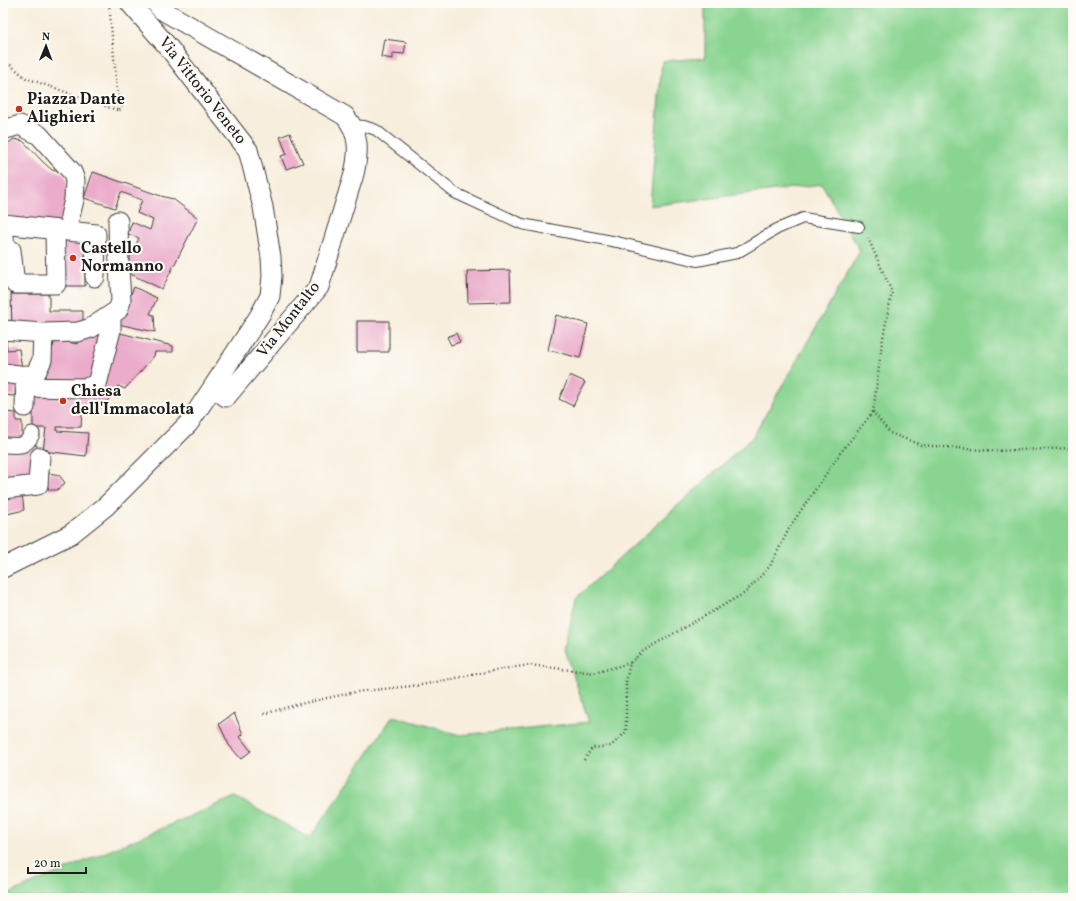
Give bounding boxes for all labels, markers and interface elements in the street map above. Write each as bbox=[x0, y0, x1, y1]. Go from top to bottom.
north arrow bbox=[26, 26, 66, 66]
text: N bbox=[42, 30, 50, 45]
street label: Via Vittorio Veneto bbox=[153, 33, 251, 149]
place label: Piazza Dante Alighieri bbox=[27, 89, 125, 129]
marker: Piazza Dante Alighieri bbox=[14, 104, 24, 114]
place label: Castello Normanno bbox=[81, 238, 163, 278]
marker: Castello Normanno bbox=[68, 253, 78, 263]
street label: Via Montalto bbox=[252, 277, 326, 363]
place label: Chiesa dell'Immacolata bbox=[71, 381, 194, 421]
marker: Chiesa dell'Immacolata bbox=[58, 396, 68, 406]
scale bar bbox=[28, 849, 86, 875]
text: 20 m bbox=[34, 856, 61, 872]

